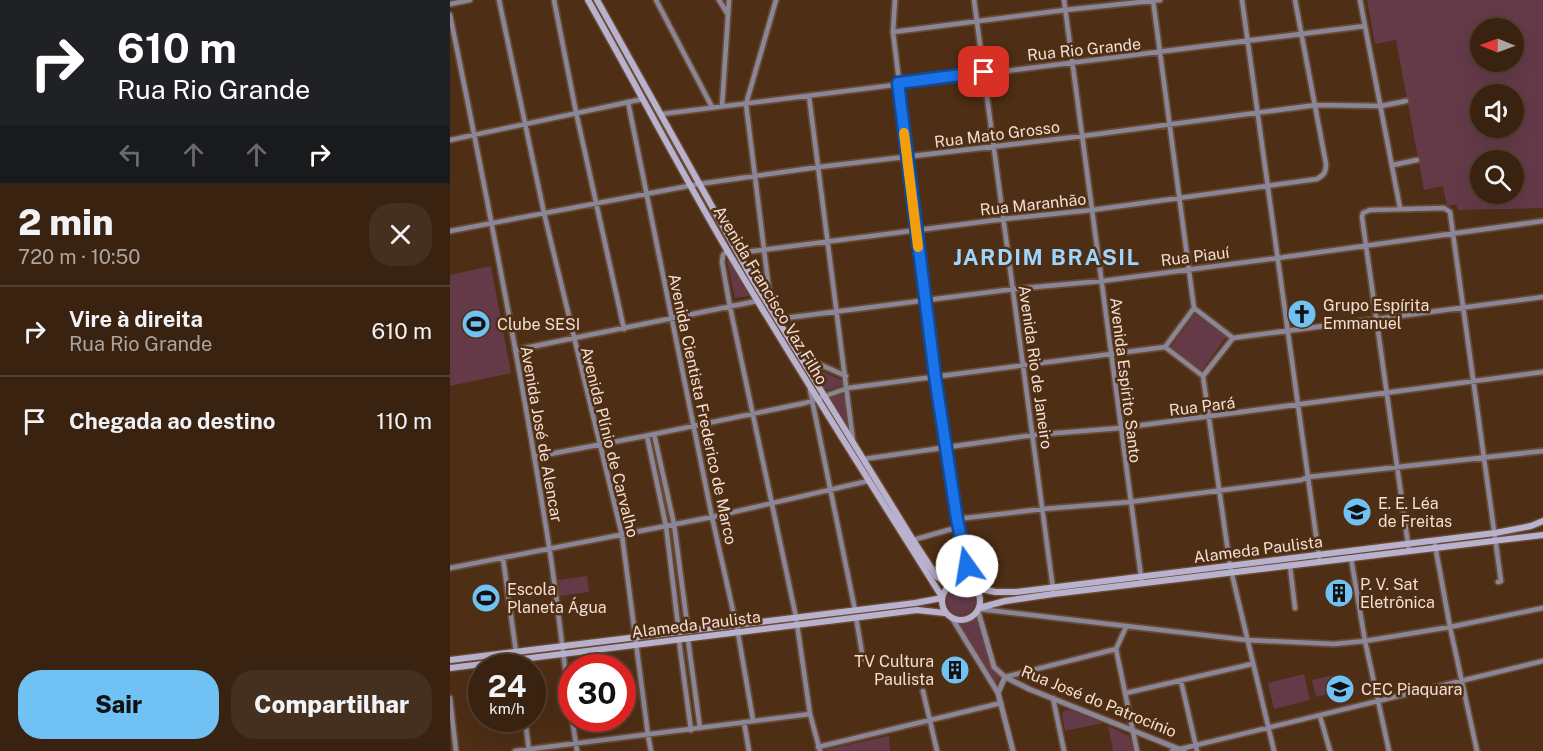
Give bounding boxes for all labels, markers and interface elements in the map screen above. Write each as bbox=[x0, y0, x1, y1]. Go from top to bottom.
north arrow bbox=[1470, 18, 1524, 72]
map controls bbox=[1470, 18, 1524, 204]
text: 610 m bbox=[117, 23, 237, 72]
icon: right bbox=[18, 24, 96, 102]
street label: Rua Rio Grande bbox=[1026, 34, 1142, 65]
pin bbox=[958, 46, 1009, 97]
icon: arrive bbox=[967, 55, 1000, 88]
text: Rua Rio Grande bbox=[117, 73, 310, 105]
button: sound bbox=[1470, 84, 1524, 138]
street label: Rua Mato Grosso bbox=[933, 117, 1061, 152]
icon: left bbox=[114, 138, 147, 171]
icon: ahead bbox=[177, 138, 210, 171]
icon: ahead bbox=[240, 138, 273, 171]
icon: right bbox=[303, 138, 336, 171]
button: search bbox=[1470, 150, 1524, 204]
street label: Rua Maranhão bbox=[979, 189, 1087, 220]
text: 2 min bbox=[18, 201, 114, 243]
street label: Avenida Francisco Vaz Filho bbox=[710, 202, 832, 388]
button: close bbox=[369, 203, 432, 266]
street label: Rua Piauí bbox=[1160, 243, 1232, 270]
district label: JARDIM BRASIL bbox=[953, 244, 1141, 270]
text: 720 m · 10:50 bbox=[18, 245, 141, 269]
street label: Avenida Cientista Frederico de Marco bbox=[664, 272, 741, 546]
street label: Avenida Rio de Janeiro bbox=[1015, 284, 1056, 450]
street label: Avenida Espírito Santo bbox=[1106, 296, 1145, 464]
place label: Grupo Espírita Emmanuel bbox=[1323, 296, 1429, 333]
church icon: Grupo Espírita Emmanuel bbox=[1286, 298, 1318, 330]
text: Vire à direita bbox=[69, 306, 203, 332]
sports icon: Clube SESI bbox=[460, 308, 492, 340]
icon: right bbox=[18, 315, 51, 348]
place label: Clube SESI bbox=[497, 315, 580, 334]
text: 610 m bbox=[372, 318, 432, 344]
text: Rua Rio Grande bbox=[69, 332, 212, 356]
street label: Avenida José de Alencar bbox=[517, 344, 566, 524]
street label: Avenida Plínio de Carvalho bbox=[577, 345, 642, 539]
street label: Rua Pará bbox=[1168, 393, 1236, 420]
icon: arrive bbox=[18, 405, 51, 438]
text: Chegada ao destino bbox=[69, 408, 275, 434]
text: 110 m bbox=[376, 408, 432, 434]
place label: E. E. Léa de Freitas bbox=[1378, 494, 1452, 531]
school or university icon: E. E. Léa de Freitas bbox=[1341, 496, 1373, 528]
street label: Alameda Paulista bbox=[1192, 532, 1324, 567]
position arrow bbox=[935, 534, 999, 598]
place label: P. V. Sat Eletrônica bbox=[1360, 575, 1435, 612]
building icon: P. V. Sat Eletrônica bbox=[1323, 577, 1355, 609]
place label: Escola Planeta Água bbox=[507, 580, 607, 617]
sports icon: Escola Planeta Água bbox=[470, 582, 502, 614]
street label: Alameda Paulista bbox=[630, 607, 762, 642]
place label: TV Cultura Paulista bbox=[854, 652, 934, 689]
speed limit sign: 30 bbox=[558, 654, 636, 732]
building icon: TV Cultura Paulista bbox=[939, 654, 971, 686]
street label: Rua José do Patrocínio bbox=[1018, 662, 1179, 741]
text: 24 bbox=[488, 668, 526, 704]
button: Sair bbox=[18, 670, 219, 739]
button: Compartilhar bbox=[231, 670, 432, 739]
school or university icon: CEC Piaquara bbox=[1324, 673, 1356, 705]
place label: CEC Piaquara bbox=[1361, 680, 1462, 699]
text: km/h bbox=[489, 700, 525, 717]

